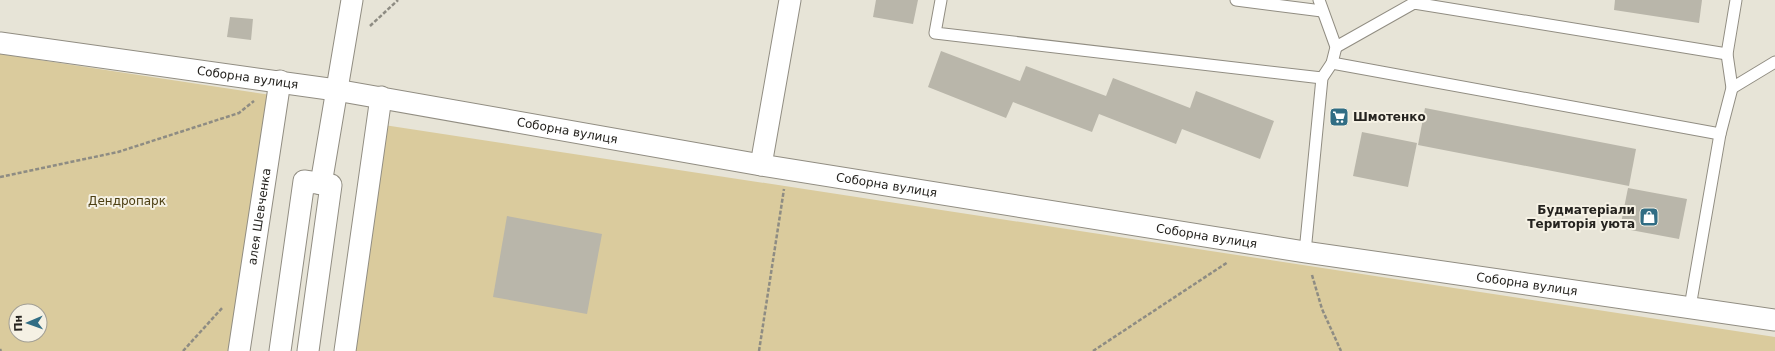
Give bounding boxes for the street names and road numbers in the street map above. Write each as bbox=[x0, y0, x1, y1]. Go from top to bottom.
street label: Соборна вулиця bbox=[196, 64, 299, 92]
street label: Соборна вулиця bbox=[516, 115, 619, 147]
street label: алея Шевченка bbox=[245, 167, 274, 266]
street label: Соборна вулиця bbox=[835, 170, 938, 200]
street label: Соборна вулиця bbox=[1155, 221, 1258, 251]
street label: Соборна вулиця bbox=[1475, 270, 1579, 298]

